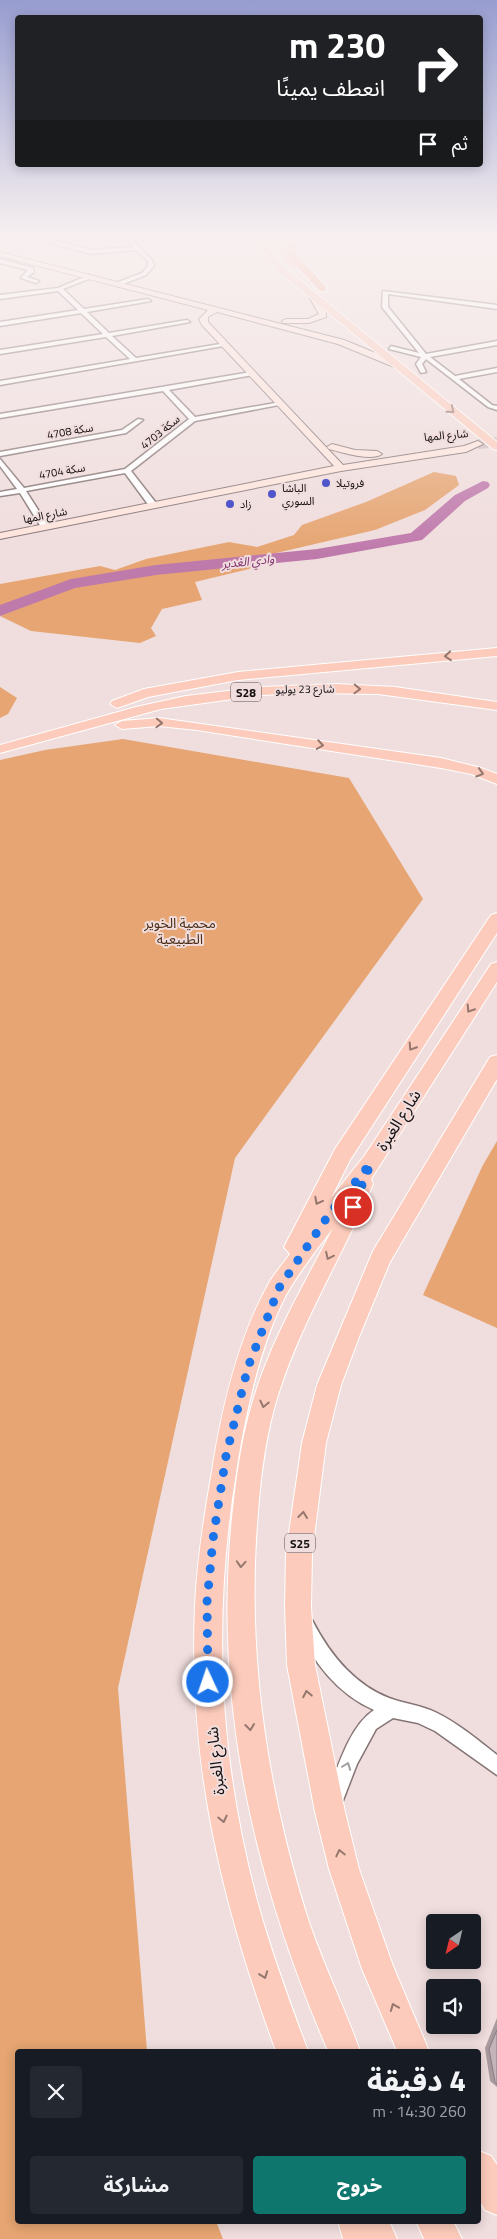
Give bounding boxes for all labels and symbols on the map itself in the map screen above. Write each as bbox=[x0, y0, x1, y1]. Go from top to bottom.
one-way arrow bbox=[446, 404, 455, 413]
street label: 4703 سكة bbox=[137, 411, 183, 453]
street label: سكة 4708 bbox=[46, 419, 95, 443]
street label: شارع المها bbox=[423, 425, 469, 445]
street label: سكة 4704 bbox=[38, 459, 87, 483]
place label: فروتيلا bbox=[336, 475, 364, 491]
marker: فروتيلا bbox=[320, 477, 332, 489]
place label: الباشا السوري bbox=[282, 480, 314, 511]
marker: الباشا السوري bbox=[266, 488, 278, 500]
place label: زاد bbox=[240, 496, 252, 512]
marker: زاد bbox=[224, 498, 236, 510]
street label: شارع المها bbox=[22, 503, 69, 527]
water label: وادي الغدير bbox=[220, 549, 276, 574]
one-way arrow bbox=[444, 651, 452, 662]
street label: شارع 23 يوليو bbox=[275, 680, 335, 698]
road number: S28 bbox=[231, 682, 261, 702]
one-way arrow bbox=[353, 684, 361, 694]
one-way arrow bbox=[156, 718, 163, 728]
one-way arrow bbox=[316, 740, 324, 750]
one-way arrow bbox=[475, 767, 484, 777]
park label: محمية الخوير الطبيعية bbox=[143, 912, 216, 949]
one-way arrow bbox=[467, 1003, 476, 1013]
one-way arrow bbox=[409, 1042, 418, 1051]
street label: شارع الغبرة bbox=[370, 1085, 427, 1156]
pin bbox=[332, 1186, 374, 1228]
one-way arrow bbox=[314, 1196, 324, 1205]
one-way arrow bbox=[326, 1250, 336, 1259]
one-way arrow bbox=[259, 1399, 270, 1408]
one-way arrow bbox=[298, 1511, 308, 1519]
road number: S25 bbox=[285, 1534, 315, 1552]
one-way arrow bbox=[236, 1561, 247, 1569]
position arrow bbox=[181, 1655, 233, 1707]
one-way arrow bbox=[302, 1690, 313, 1699]
one-way arrow bbox=[244, 1723, 255, 1731]
street label: شارع الغبرة bbox=[199, 1725, 232, 1796]
one-way arrow bbox=[341, 1762, 352, 1771]
one-way arrow bbox=[217, 1814, 227, 1823]
one-way arrow bbox=[335, 1849, 346, 1858]
north arrow bbox=[426, 1914, 481, 1969]
one-way arrow bbox=[258, 1971, 268, 1979]
one-way arrow bbox=[389, 2003, 399, 2011]

